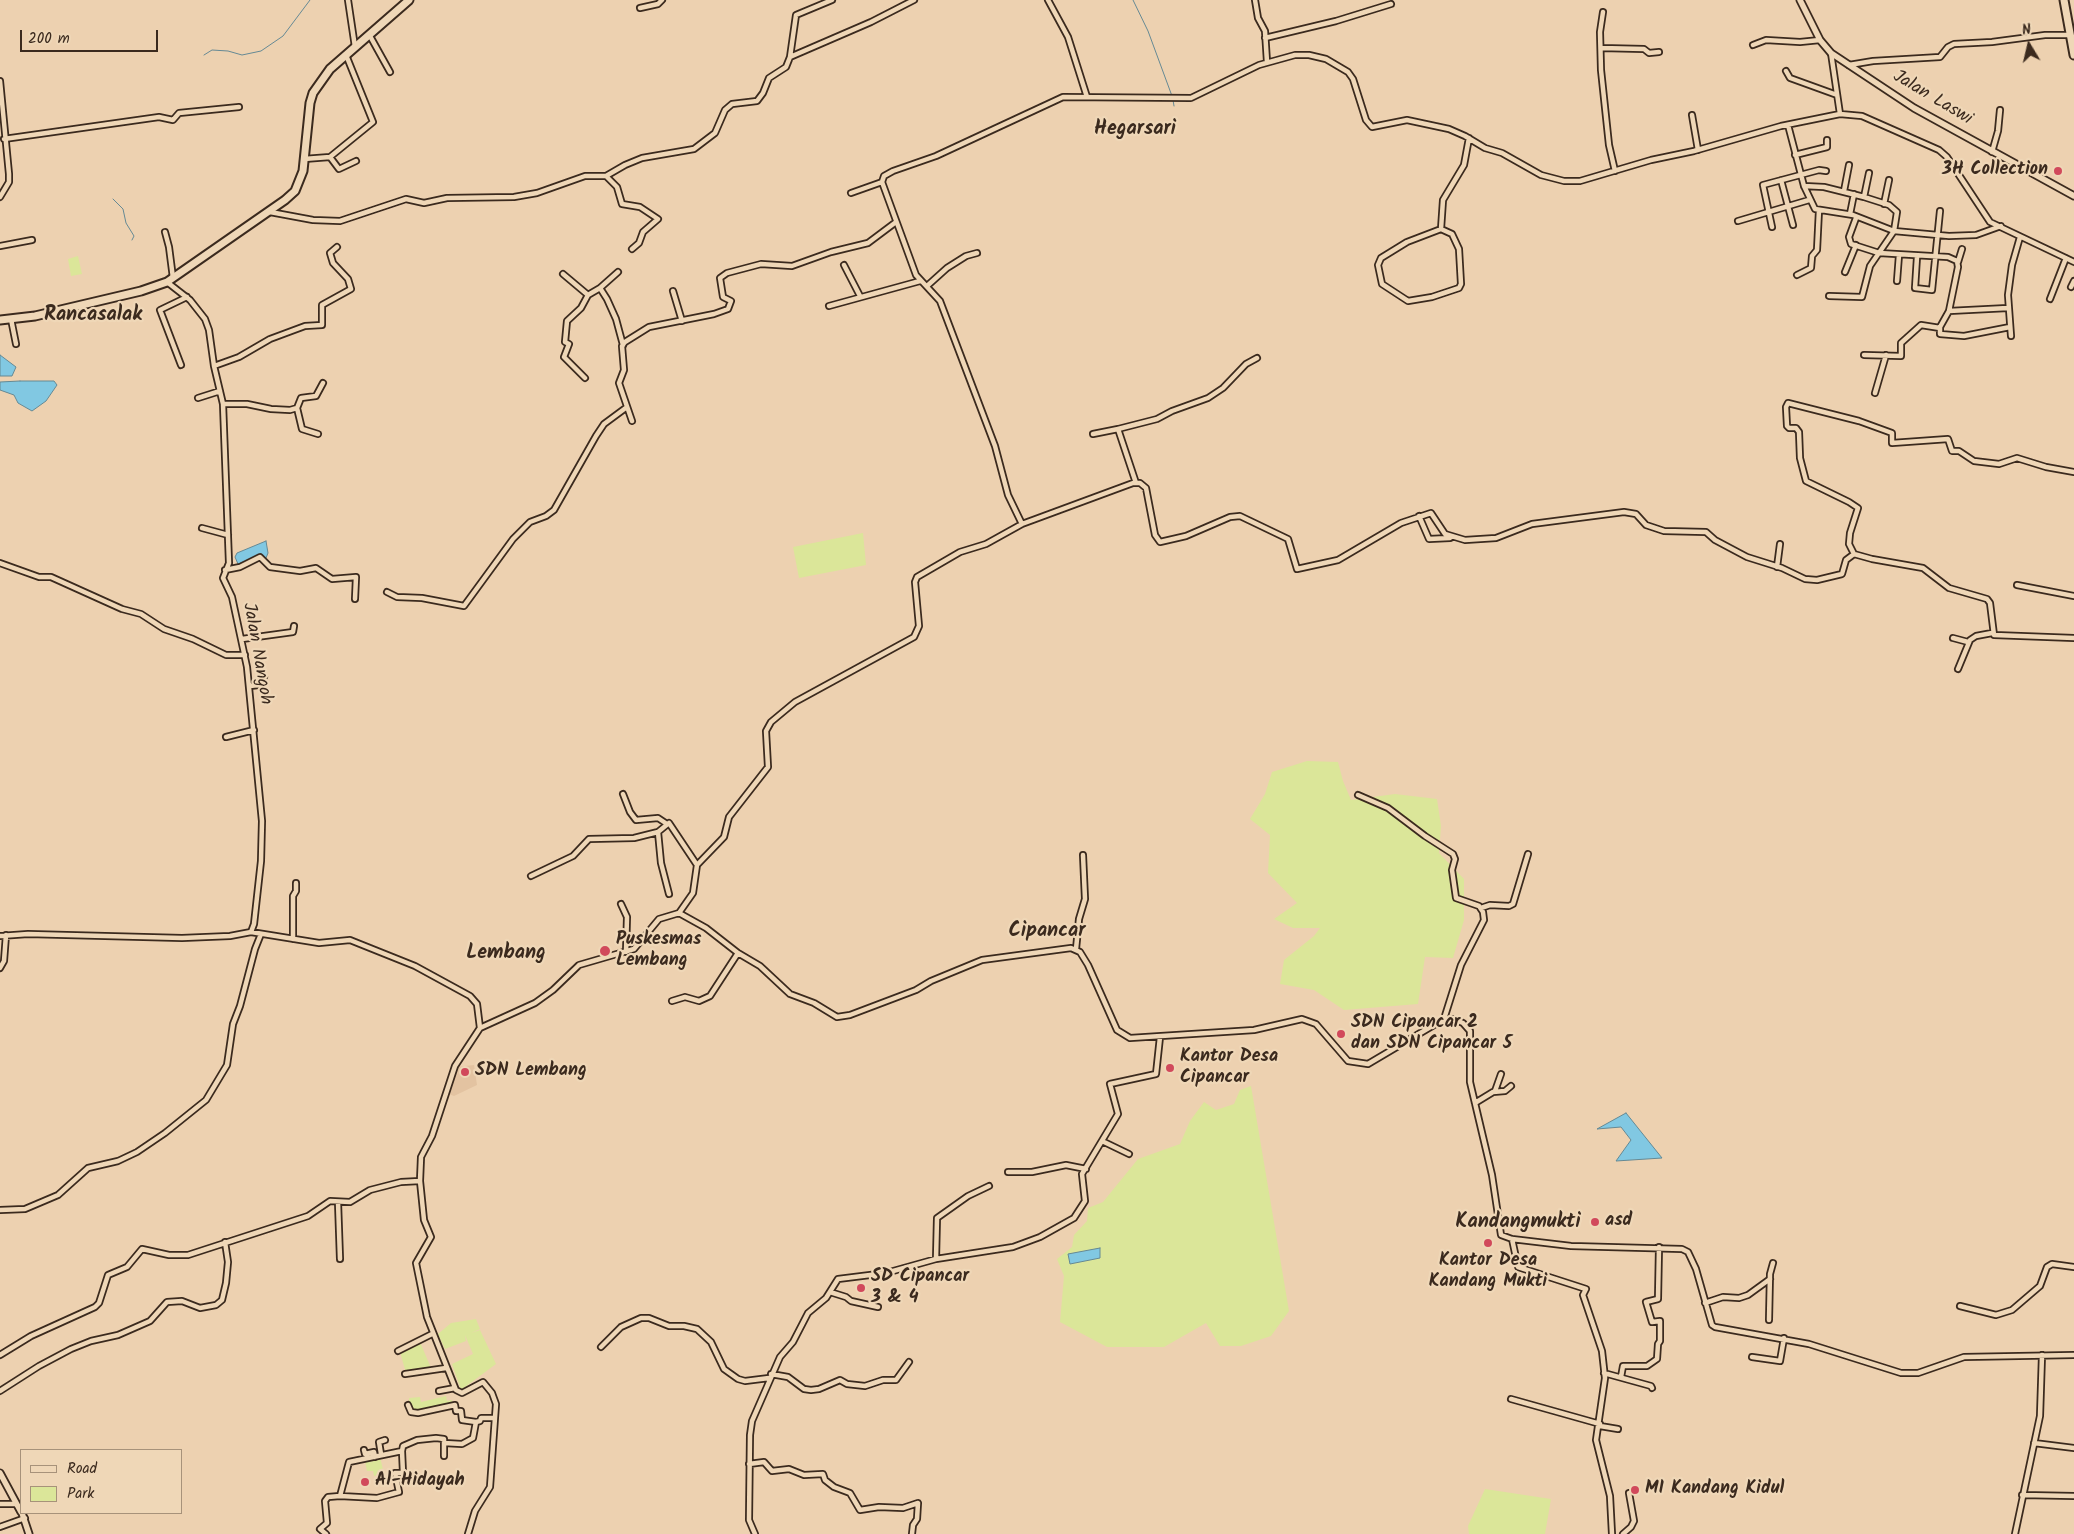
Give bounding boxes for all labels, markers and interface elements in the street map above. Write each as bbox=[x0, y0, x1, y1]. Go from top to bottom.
text: N bbox=[2021, 19, 2033, 42]
scale bar bbox=[22, 20, 160, 52]
north arrow bbox=[2004, 20, 2054, 70]
text: 200 m bbox=[28, 27, 70, 51]
street label: Jalan Laswi bbox=[1888, 67, 1976, 131]
district label: Hegarsari bbox=[1094, 119, 1176, 143]
place label: 3H Collection bbox=[1942, 160, 2048, 182]
marker: 3H Collection bbox=[2052, 165, 2064, 177]
district label: Rancasalak bbox=[44, 305, 142, 329]
street label: Jalan Nangoh bbox=[236, 601, 276, 707]
district label: Cipancar bbox=[1009, 921, 1085, 945]
place label: Puskesmas Lembang bbox=[616, 930, 701, 972]
district label: Lembang bbox=[466, 943, 546, 967]
marker: Puskesmas Lembang bbox=[598, 944, 612, 958]
place label: SDN Cipancar 2 dan SDN Cipancar 5 bbox=[1351, 1013, 1512, 1056]
marker: SDN Cipancar 2 dan SDN Cipancar 5 bbox=[1335, 1028, 1347, 1040]
place label: Kantor Desa Cipancar bbox=[1180, 1047, 1278, 1090]
place label: SDN Lembang bbox=[475, 1061, 587, 1083]
marker: Kantor Desa Cipancar bbox=[1164, 1062, 1176, 1074]
marker: SDN Lembang bbox=[459, 1066, 471, 1078]
place label: asd bbox=[1605, 1211, 1632, 1233]
district label: Kandangmukti bbox=[1455, 1212, 1581, 1236]
marker: asd bbox=[1589, 1216, 1601, 1228]
marker: Kantor Desa Kandang Mukti bbox=[1482, 1237, 1494, 1249]
place label: Kantor Desa Kandang Mukti bbox=[1429, 1251, 1547, 1294]
place label: SD Cipancar 3 & 4 bbox=[871, 1267, 969, 1310]
marker: SD Cipancar 3 & 4 bbox=[855, 1282, 867, 1294]
legend bbox=[20, 1449, 182, 1514]
text: Road bbox=[67, 1457, 97, 1481]
place label: Al-Hidayah bbox=[375, 1471, 465, 1493]
marker: Al-Hidayah bbox=[359, 1476, 371, 1488]
place label: MI Kandang Kidul bbox=[1645, 1479, 1784, 1501]
text: Park bbox=[67, 1482, 94, 1506]
marker: MI Kandang Kidul bbox=[1629, 1484, 1641, 1496]

